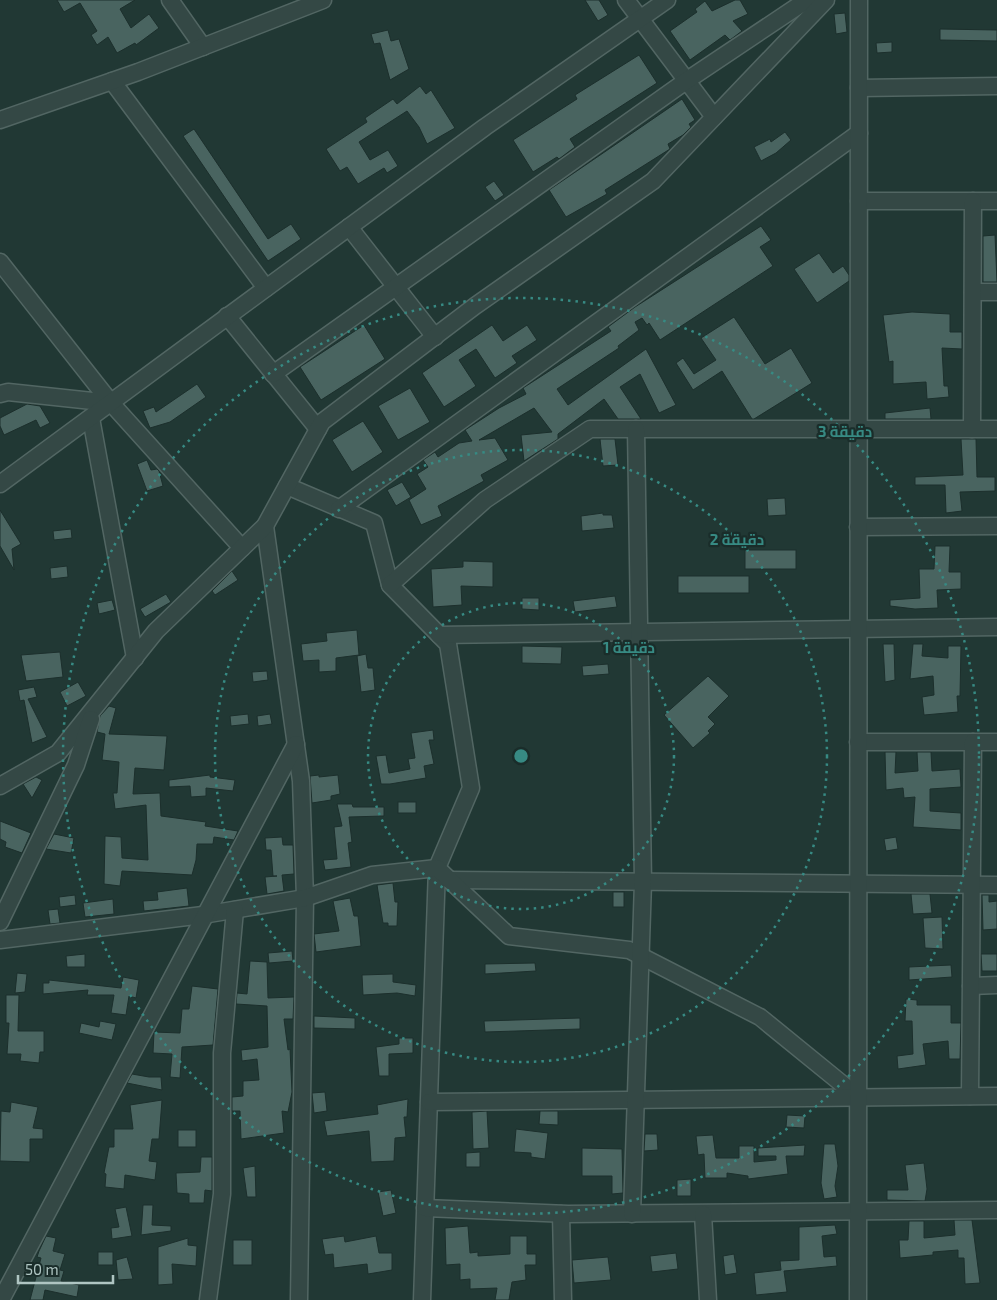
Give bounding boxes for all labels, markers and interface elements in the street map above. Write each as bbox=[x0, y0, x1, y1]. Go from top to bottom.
text: 3 دقيقة bbox=[818, 422, 872, 440]
text: 2 دقيقة bbox=[710, 530, 764, 548]
text: 1 دقيقة bbox=[603, 638, 655, 656]
centre of rings bbox=[512, 747, 530, 765]
scale bar bbox=[18, 1252, 112, 1284]
text: 50 m bbox=[25, 1260, 59, 1278]

